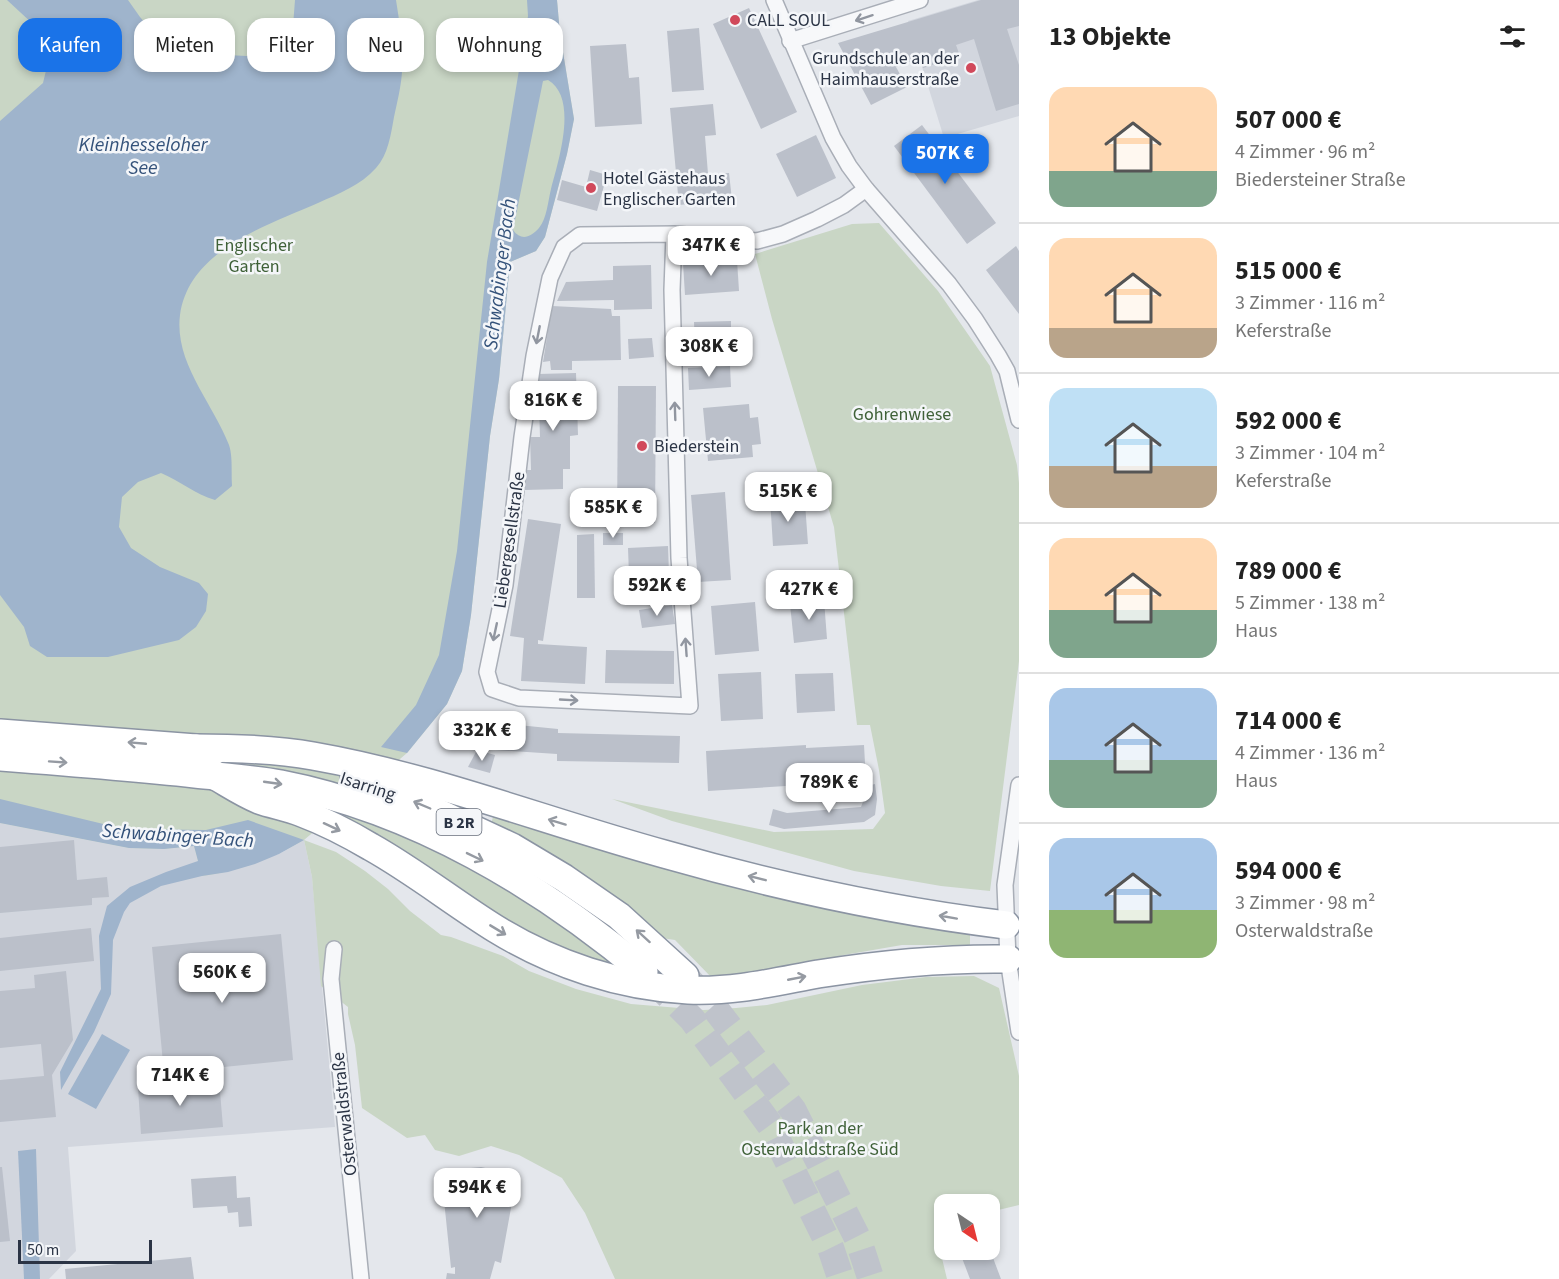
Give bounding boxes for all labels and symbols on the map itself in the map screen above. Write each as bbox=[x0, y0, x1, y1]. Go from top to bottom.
place label: CALL SOUL bbox=[747, 8, 830, 33]
marker: CALL SOUL bbox=[728, 13, 742, 27]
one-way arrow bbox=[855, 13, 874, 24]
place label: Grundschule an der Haimhauserstraße bbox=[812, 46, 960, 92]
marker: Grundschule an der Haimhauserstraße bbox=[964, 61, 978, 75]
water label: Kleinhesseloher See bbox=[79, 131, 209, 182]
pin: 507K € bbox=[896, 134, 994, 185]
place label: Hotel Gästehaus Englischer Garten bbox=[603, 166, 736, 212]
marker: Hotel Gästehaus Englischer Garten bbox=[584, 181, 598, 195]
water label: Schwabinger Bach bbox=[477, 197, 523, 351]
pin: 347K € bbox=[662, 226, 760, 277]
park label: Englischer Garten bbox=[215, 233, 294, 279]
one-way arrow bbox=[532, 325, 543, 344]
pin: 308K € bbox=[660, 327, 758, 378]
pin: 816K € bbox=[504, 381, 602, 432]
one-way arrow bbox=[669, 401, 681, 421]
park label: Gohrenwiese bbox=[853, 402, 951, 427]
place label: Biederstein bbox=[654, 434, 739, 459]
marker: Biederstein bbox=[635, 439, 649, 453]
street label: Liebergesellstraße bbox=[488, 470, 531, 610]
pin: 515K € bbox=[739, 472, 837, 523]
pin: 585K € bbox=[564, 488, 662, 539]
pin: 592K € bbox=[608, 566, 706, 617]
pin: 427K € bbox=[760, 570, 858, 621]
one-way arrow bbox=[489, 622, 500, 641]
one-way arrow bbox=[680, 638, 691, 658]
one-way arrow bbox=[559, 695, 579, 706]
pin: 332K € bbox=[433, 711, 531, 762]
one-way arrow bbox=[128, 737, 148, 748]
one-way arrow bbox=[48, 756, 68, 767]
pin: 789K € bbox=[780, 763, 878, 814]
street label: Isarring bbox=[337, 766, 399, 807]
one-way arrow bbox=[262, 778, 282, 789]
one-way arrow bbox=[413, 799, 431, 810]
road number: B 2R bbox=[436, 809, 482, 835]
one-way arrow bbox=[548, 816, 567, 827]
water label: Schwabinger Bach bbox=[101, 817, 255, 855]
one-way arrow bbox=[323, 821, 341, 833]
one-way arrow bbox=[466, 851, 484, 863]
one-way arrow bbox=[748, 872, 767, 883]
one-way arrow bbox=[939, 911, 959, 922]
one-way arrow bbox=[489, 924, 506, 936]
one-way arrow bbox=[635, 929, 650, 943]
pin: 560K € bbox=[173, 953, 271, 1004]
one-way arrow bbox=[787, 972, 807, 983]
street label: Osterwaldstraße bbox=[326, 1051, 363, 1177]
pin: 714K € bbox=[131, 1056, 229, 1107]
park label: Park an der Osterwaldstraße Süd bbox=[741, 1116, 899, 1162]
pin: 594K € bbox=[428, 1168, 526, 1219]
north arrow bbox=[934, 1194, 1000, 1260]
scale bar bbox=[18, 1237, 152, 1264]

